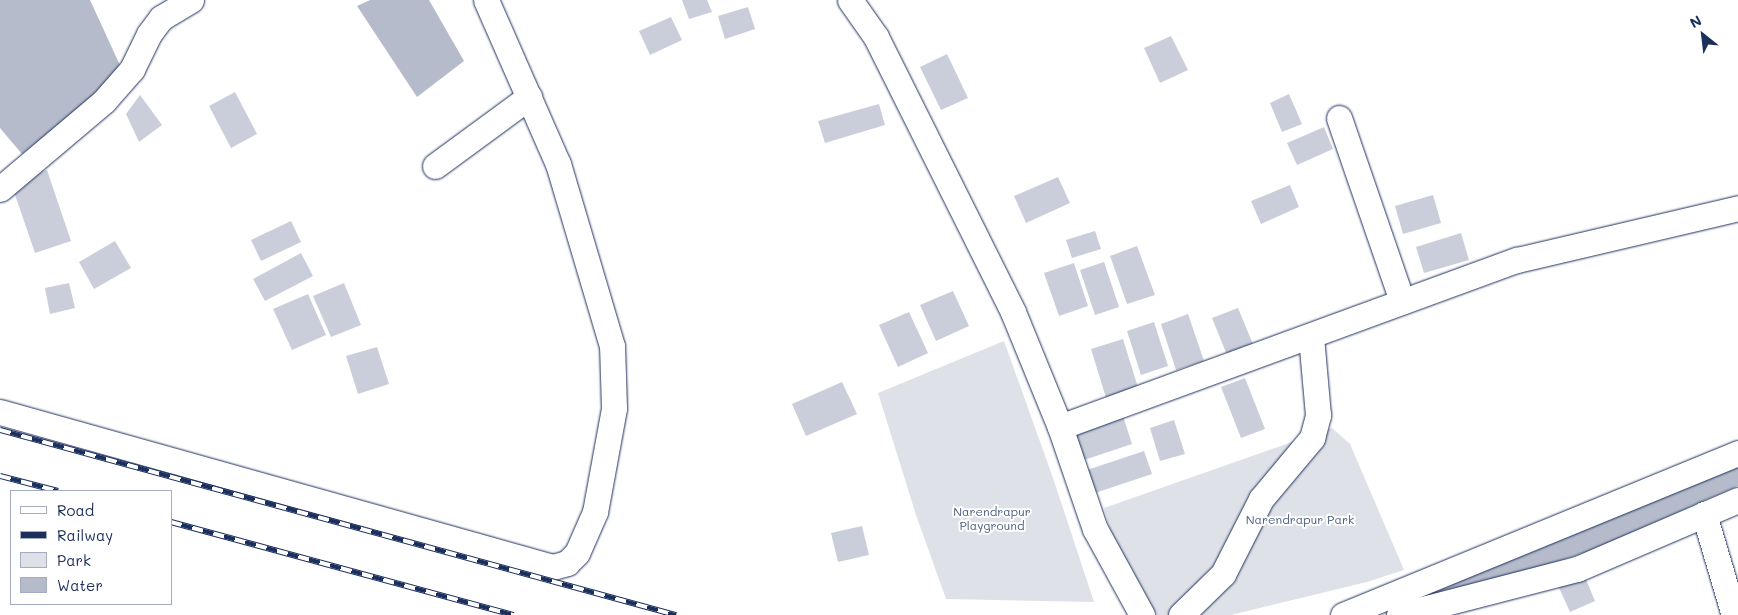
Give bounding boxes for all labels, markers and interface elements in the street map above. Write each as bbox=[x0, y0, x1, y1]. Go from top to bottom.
north arrow bbox=[1678, 10, 1728, 60]
text: N bbox=[1686, 11, 1705, 32]
legend bbox=[10, 490, 172, 605]
text: Road bbox=[57, 500, 94, 520]
park label: Narendrapur Playground bbox=[953, 505, 1031, 533]
park label: Narendrapur Park bbox=[1246, 513, 1354, 527]
text: Railway bbox=[57, 525, 113, 545]
text: Park bbox=[57, 550, 91, 570]
text: Water bbox=[57, 575, 103, 595]

